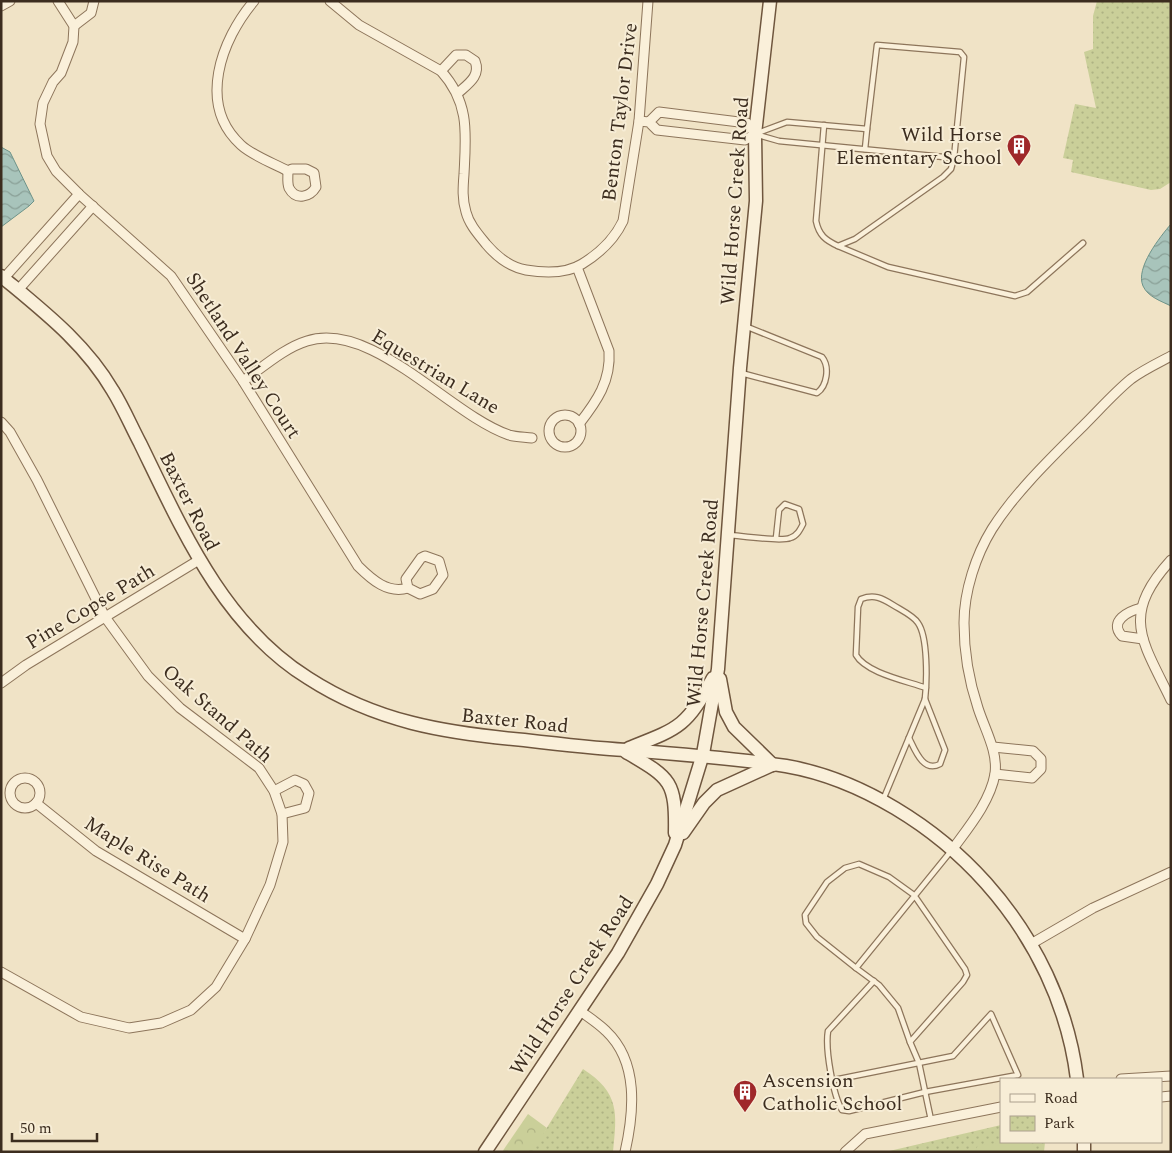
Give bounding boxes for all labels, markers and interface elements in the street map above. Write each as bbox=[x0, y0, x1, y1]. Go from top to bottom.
street label: Benton Taylor Drive bbox=[594, 21, 646, 203]
street label: Wild Horse Creek Road bbox=[713, 96, 757, 306]
place label: Wild Horse Elementary School bbox=[836, 120, 1002, 173]
building icon: Wild Horse Elementary School bbox=[1006, 133, 1032, 167]
street label: Shetland Valley Court bbox=[178, 266, 308, 445]
street label: Equestrian Lane bbox=[366, 322, 505, 422]
street label: Baxter Road bbox=[151, 447, 227, 556]
street label: Wild Horse Creek Road bbox=[679, 498, 727, 709]
street label: Pine Copse Path bbox=[20, 556, 161, 657]
street label: Oak Stand Path bbox=[155, 657, 279, 770]
street label: Baxter Road bbox=[460, 700, 570, 742]
street label: Maple Rise Path bbox=[78, 809, 217, 911]
street label: Wild Horse Creek Road bbox=[502, 890, 641, 1081]
place label: Ascension Catholic School bbox=[762, 1066, 902, 1119]
legend bbox=[1000, 1078, 1162, 1143]
building icon: Ascension Catholic School bbox=[732, 1079, 758, 1113]
text: Road bbox=[1044, 1087, 1078, 1110]
scale bar bbox=[12, 1110, 98, 1142]
text: Park bbox=[1044, 1112, 1075, 1135]
text: 50 m bbox=[20, 1117, 52, 1140]

